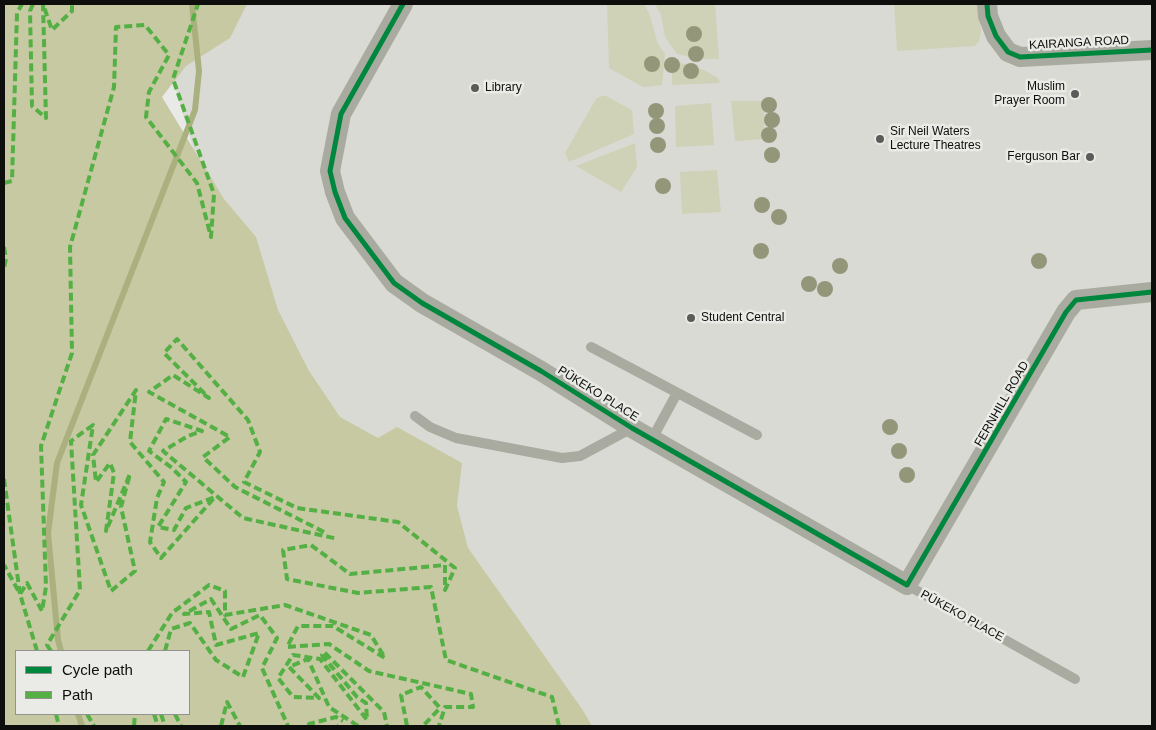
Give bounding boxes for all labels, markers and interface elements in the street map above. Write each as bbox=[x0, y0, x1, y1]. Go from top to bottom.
street label: KAIRANGA ROAD bbox=[1029, 33, 1129, 53]
place label: Muslim Prayer Room bbox=[994, 80, 1065, 108]
place label: Library bbox=[485, 81, 522, 95]
marker: Library bbox=[469, 82, 481, 94]
marker: Muslim Prayer Room bbox=[1069, 88, 1081, 100]
place label: Sir Neil Waters Lecture Theatres bbox=[890, 125, 981, 153]
marker: Sir Neil Waters Lecture Theatres bbox=[874, 133, 886, 145]
place label: Ferguson Bar bbox=[1007, 150, 1080, 164]
marker: Ferguson Bar bbox=[1084, 151, 1096, 163]
place label: Student Central bbox=[701, 311, 784, 325]
marker: Student Central bbox=[685, 312, 697, 324]
street label: FERNHILL ROAD bbox=[972, 359, 1032, 449]
street label: PŪKEKO PLACE bbox=[555, 363, 641, 425]
street label: PŪKEKO PLACE bbox=[918, 587, 1006, 645]
legend bbox=[15, 650, 190, 715]
text: Cycle path bbox=[62, 661, 133, 678]
text: Path bbox=[62, 686, 93, 703]

